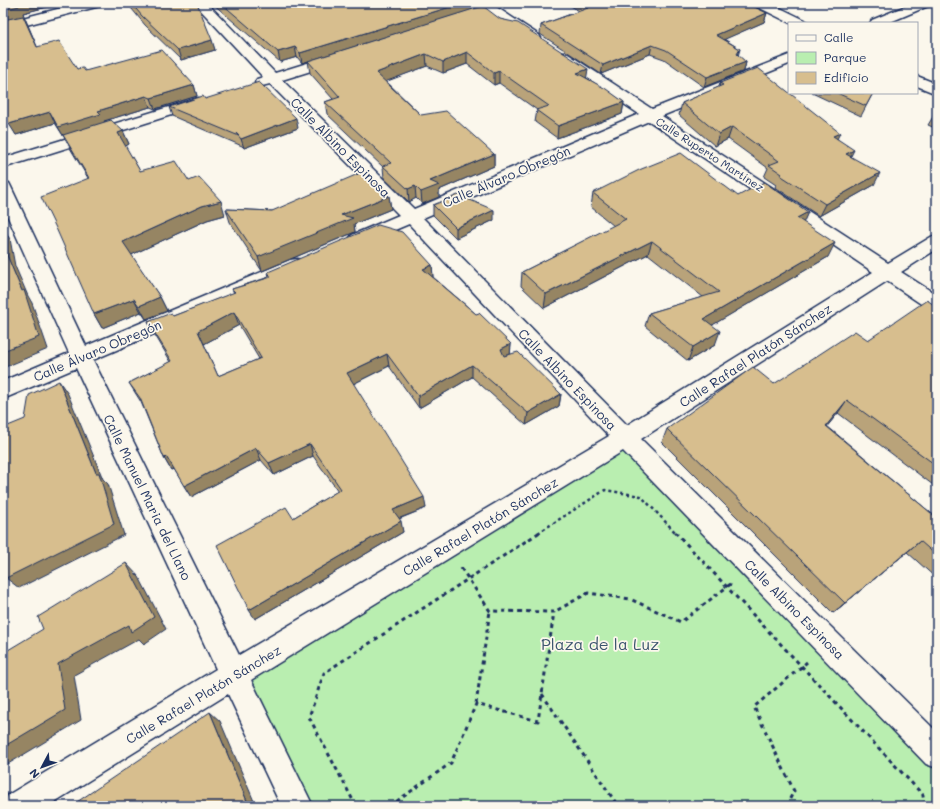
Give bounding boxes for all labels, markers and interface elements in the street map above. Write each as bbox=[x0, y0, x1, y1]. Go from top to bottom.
legend bbox=[788, 22, 918, 94]
text: Calle bbox=[824, 29, 854, 45]
text: Parque bbox=[824, 49, 867, 65]
text: Edificio bbox=[824, 69, 868, 85]
street label: Calle Albino Espinosa bbox=[287, 93, 395, 201]
street label: Calle Ruperto Martínez bbox=[653, 113, 767, 195]
street label: Calle Álvaro Obregón bbox=[439, 141, 573, 211]
street label: Calle Rafael Platón Sánchez bbox=[676, 299, 834, 411]
street label: Calle Álvaro Obregón bbox=[30, 315, 164, 385]
street label: Calle Albino Espinosa bbox=[515, 325, 621, 433]
street label: Calle Manuel Maria del Llano bbox=[100, 411, 196, 583]
street label: Calle Rafael Platón Sánchez bbox=[399, 473, 561, 579]
street label: Calle Albino Espinosa bbox=[741, 555, 849, 663]
park label: Plaza de la Luz bbox=[541, 633, 659, 654]
street label: Calle Rafael Platón Sánchez bbox=[122, 641, 284, 747]
north arrow bbox=[22, 747, 62, 787]
text: N bbox=[26, 766, 42, 782]

